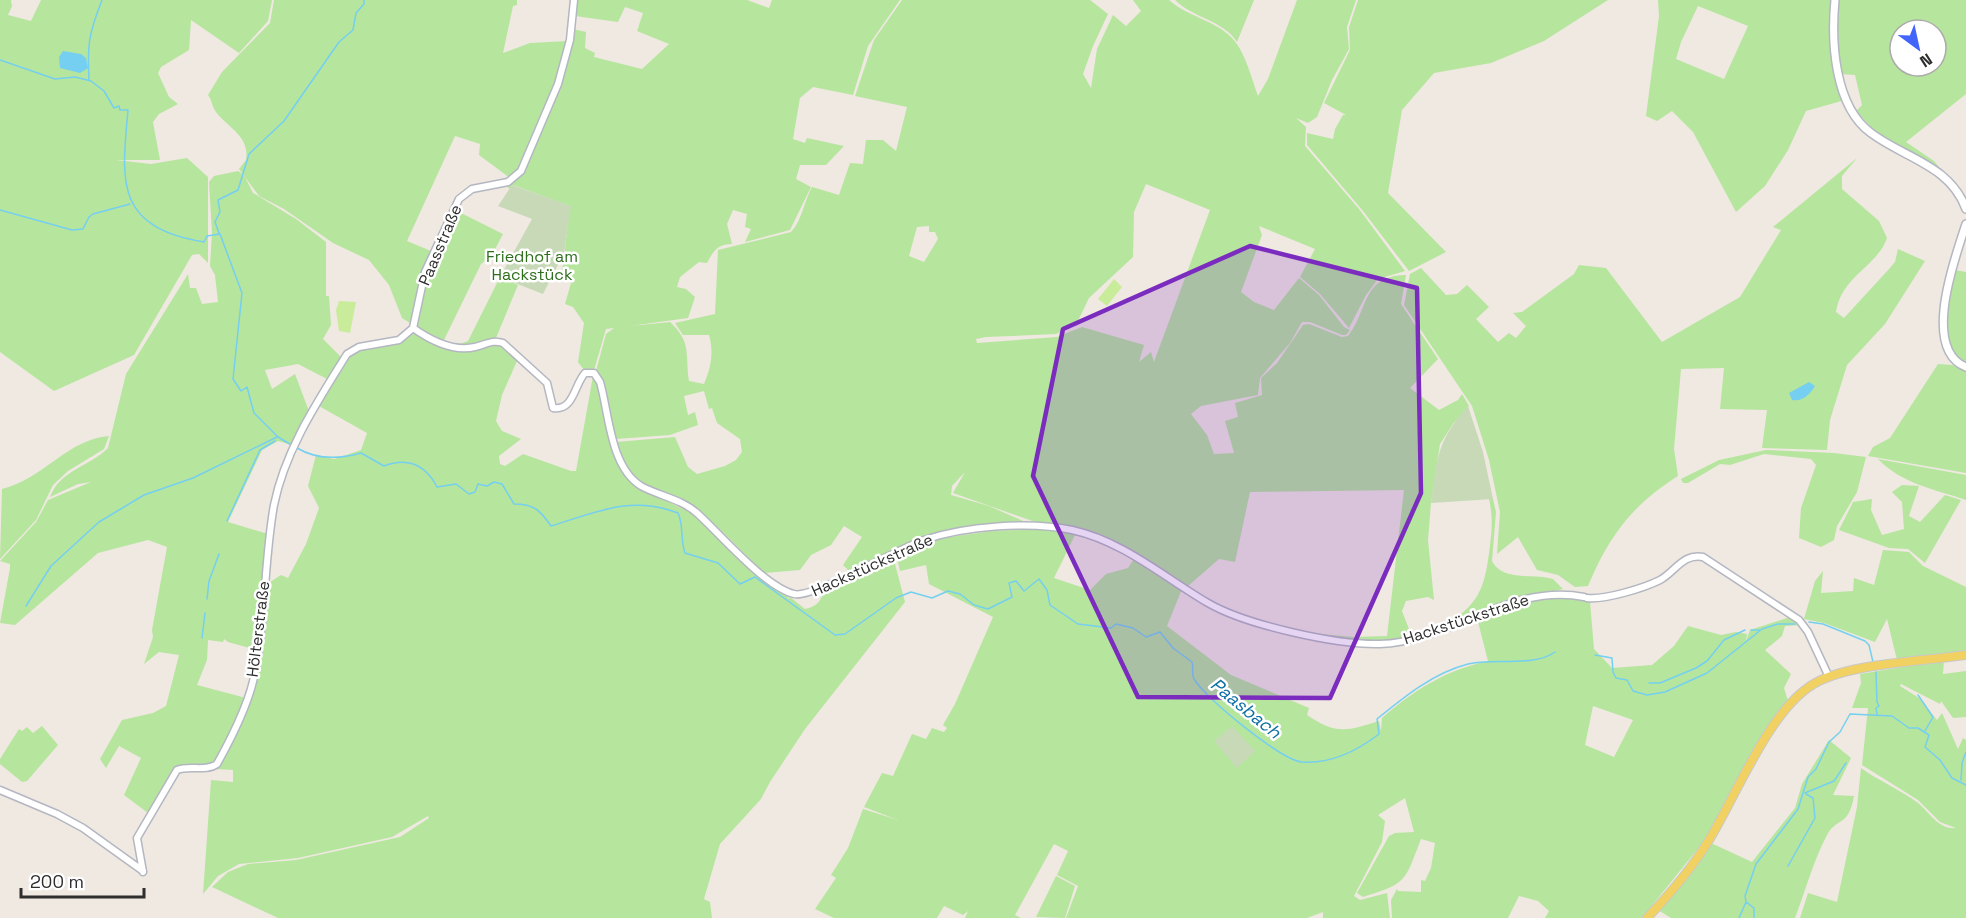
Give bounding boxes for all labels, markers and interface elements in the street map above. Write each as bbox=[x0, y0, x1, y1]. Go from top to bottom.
north arrow bbox=[1888, 18, 1948, 78]
text: N bbox=[1916, 48, 1936, 72]
street label: Paasstraße bbox=[413, 201, 467, 289]
park label: Friedhof am Hackstück bbox=[486, 246, 578, 285]
street label: Hackstückstraße bbox=[808, 529, 936, 601]
street label: Hölterstraße bbox=[242, 580, 274, 678]
street label: Hackstückstraße bbox=[1400, 589, 1532, 649]
water label: Paasbach bbox=[1206, 673, 1287, 744]
scale bar bbox=[21, 861, 144, 899]
text: 200 m bbox=[30, 870, 84, 893]

